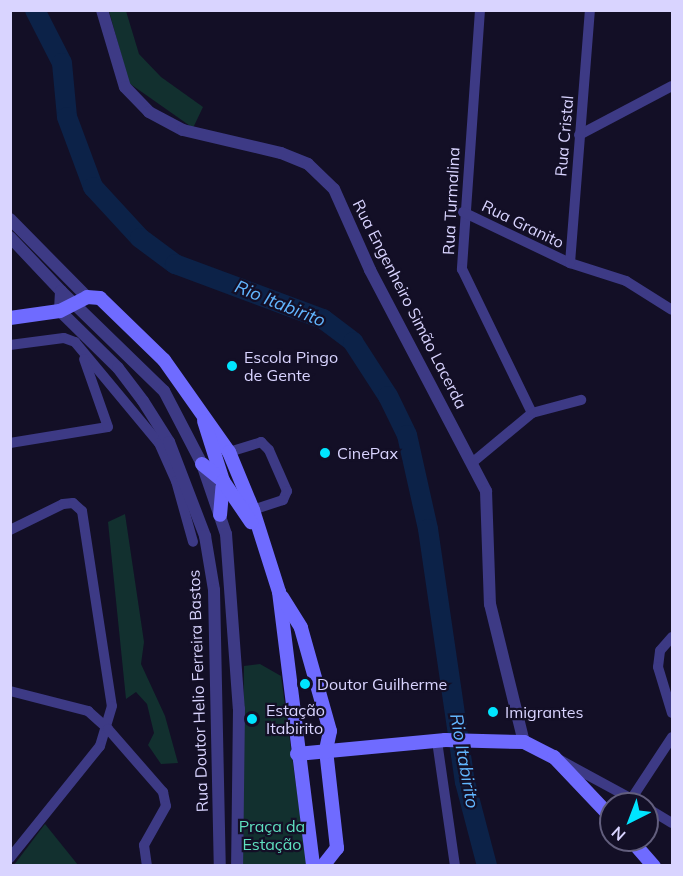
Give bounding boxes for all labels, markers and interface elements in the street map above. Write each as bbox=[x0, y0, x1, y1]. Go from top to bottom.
street label: Rua Cristal bbox=[551, 95, 577, 177]
street label: Rua Turmalina bbox=[439, 147, 463, 255]
street label: Rua Engenheiro Simão Lacerda bbox=[349, 196, 471, 412]
street label: Rua Granito bbox=[479, 196, 567, 252]
water label: Rio Itabirito bbox=[232, 276, 328, 332]
place label: Escola Pingo de Gente bbox=[244, 347, 338, 385]
marker: Escola Pingo de Gente bbox=[225, 359, 239, 373]
place label: CinePax bbox=[337, 443, 398, 463]
marker: CinePax bbox=[318, 446, 332, 460]
street label: Rua Doutor Helio Ferreira Bastos bbox=[184, 569, 212, 813]
place label: Doutor Guilherme bbox=[317, 674, 447, 694]
marker: Doutor Guilherme bbox=[298, 677, 312, 691]
place label: Estação Itabirito bbox=[266, 700, 325, 738]
place label: Imigrantes bbox=[505, 702, 584, 722]
marker: Imigrantes bbox=[486, 705, 500, 719]
marker: Estação Itabirito bbox=[243, 710, 261, 728]
water label: Rio Itabirito bbox=[445, 712, 483, 810]
north arrow bbox=[599, 792, 659, 852]
park label: Praça da Estação bbox=[239, 816, 305, 854]
text: N bbox=[607, 822, 629, 845]

